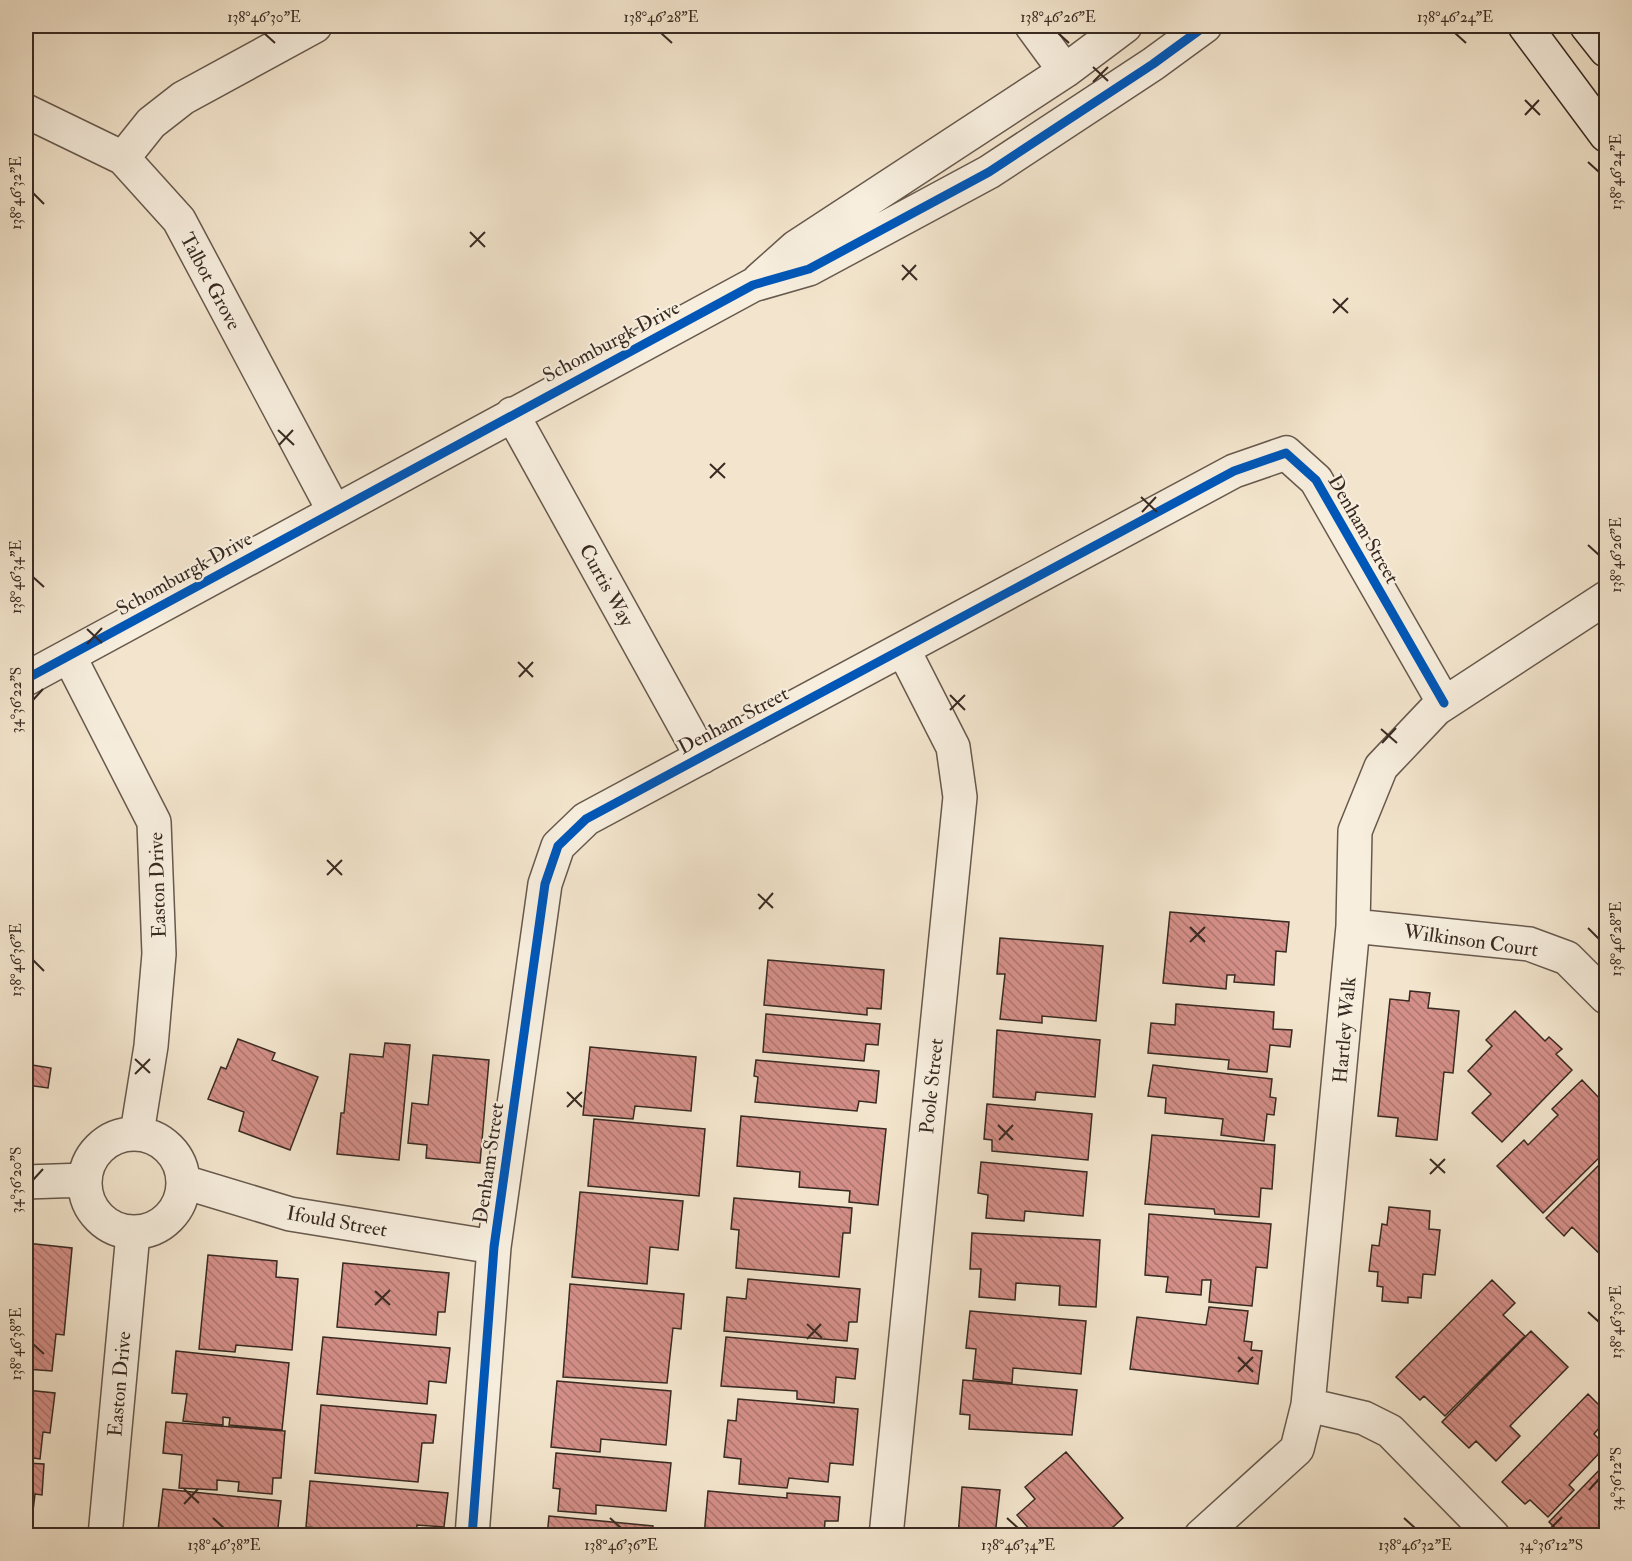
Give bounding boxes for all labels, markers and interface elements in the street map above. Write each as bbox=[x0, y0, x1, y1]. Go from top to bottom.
text: 138°46'30"E bbox=[227, 8, 301, 27]
text: 138°46'28"E bbox=[624, 8, 699, 27]
text: 138°46'26"E bbox=[1020, 8, 1096, 27]
text: 138°46'24"E bbox=[1417, 8, 1493, 27]
text: 138°46'24"E bbox=[1607, 134, 1626, 210]
text: 138°46'32"E bbox=[7, 156, 26, 230]
street label: Talbot Grove bbox=[175, 228, 247, 334]
street label: Schomburgk Drive bbox=[538, 295, 684, 388]
street label: Denham Street bbox=[1322, 470, 1405, 589]
text: 138°46'26"E bbox=[1607, 517, 1626, 593]
street label: Schomburgk Drive bbox=[112, 526, 257, 621]
text: 138°46'34"E bbox=[7, 540, 26, 614]
street label: Curtis Way bbox=[574, 540, 640, 632]
text: 34°36'22"S bbox=[7, 667, 26, 733]
street label: Denham Street bbox=[674, 681, 793, 760]
street label: Easton Drive bbox=[143, 832, 172, 938]
text: 138°46'28"E bbox=[1607, 901, 1626, 976]
street label: Wilkinson Court bbox=[1401, 919, 1540, 962]
text: 138°46'36"E bbox=[7, 923, 26, 997]
street label: Hartley Walk bbox=[1327, 975, 1362, 1084]
street label: Poole Street bbox=[914, 1036, 949, 1135]
street label: Denham Street bbox=[468, 1101, 509, 1225]
text: 34°36'20"S bbox=[7, 1147, 26, 1213]
street label: Ifould Street bbox=[285, 1200, 390, 1243]
text: 138°46'30"E bbox=[1607, 1285, 1626, 1359]
text: 138°46'38"E bbox=[7, 1307, 26, 1381]
street label: Easton Drive bbox=[102, 1330, 137, 1438]
text: 34°36'12"S bbox=[1607, 1447, 1626, 1511]
text: 138°46'38"E bbox=[187, 1536, 261, 1555]
text: 138°46'36"E bbox=[584, 1536, 658, 1555]
text: 138°46'34"E bbox=[981, 1536, 1055, 1555]
text: 138°46'32"E bbox=[1378, 1536, 1452, 1555]
text: 34°36'12"S bbox=[1519, 1536, 1583, 1555]

